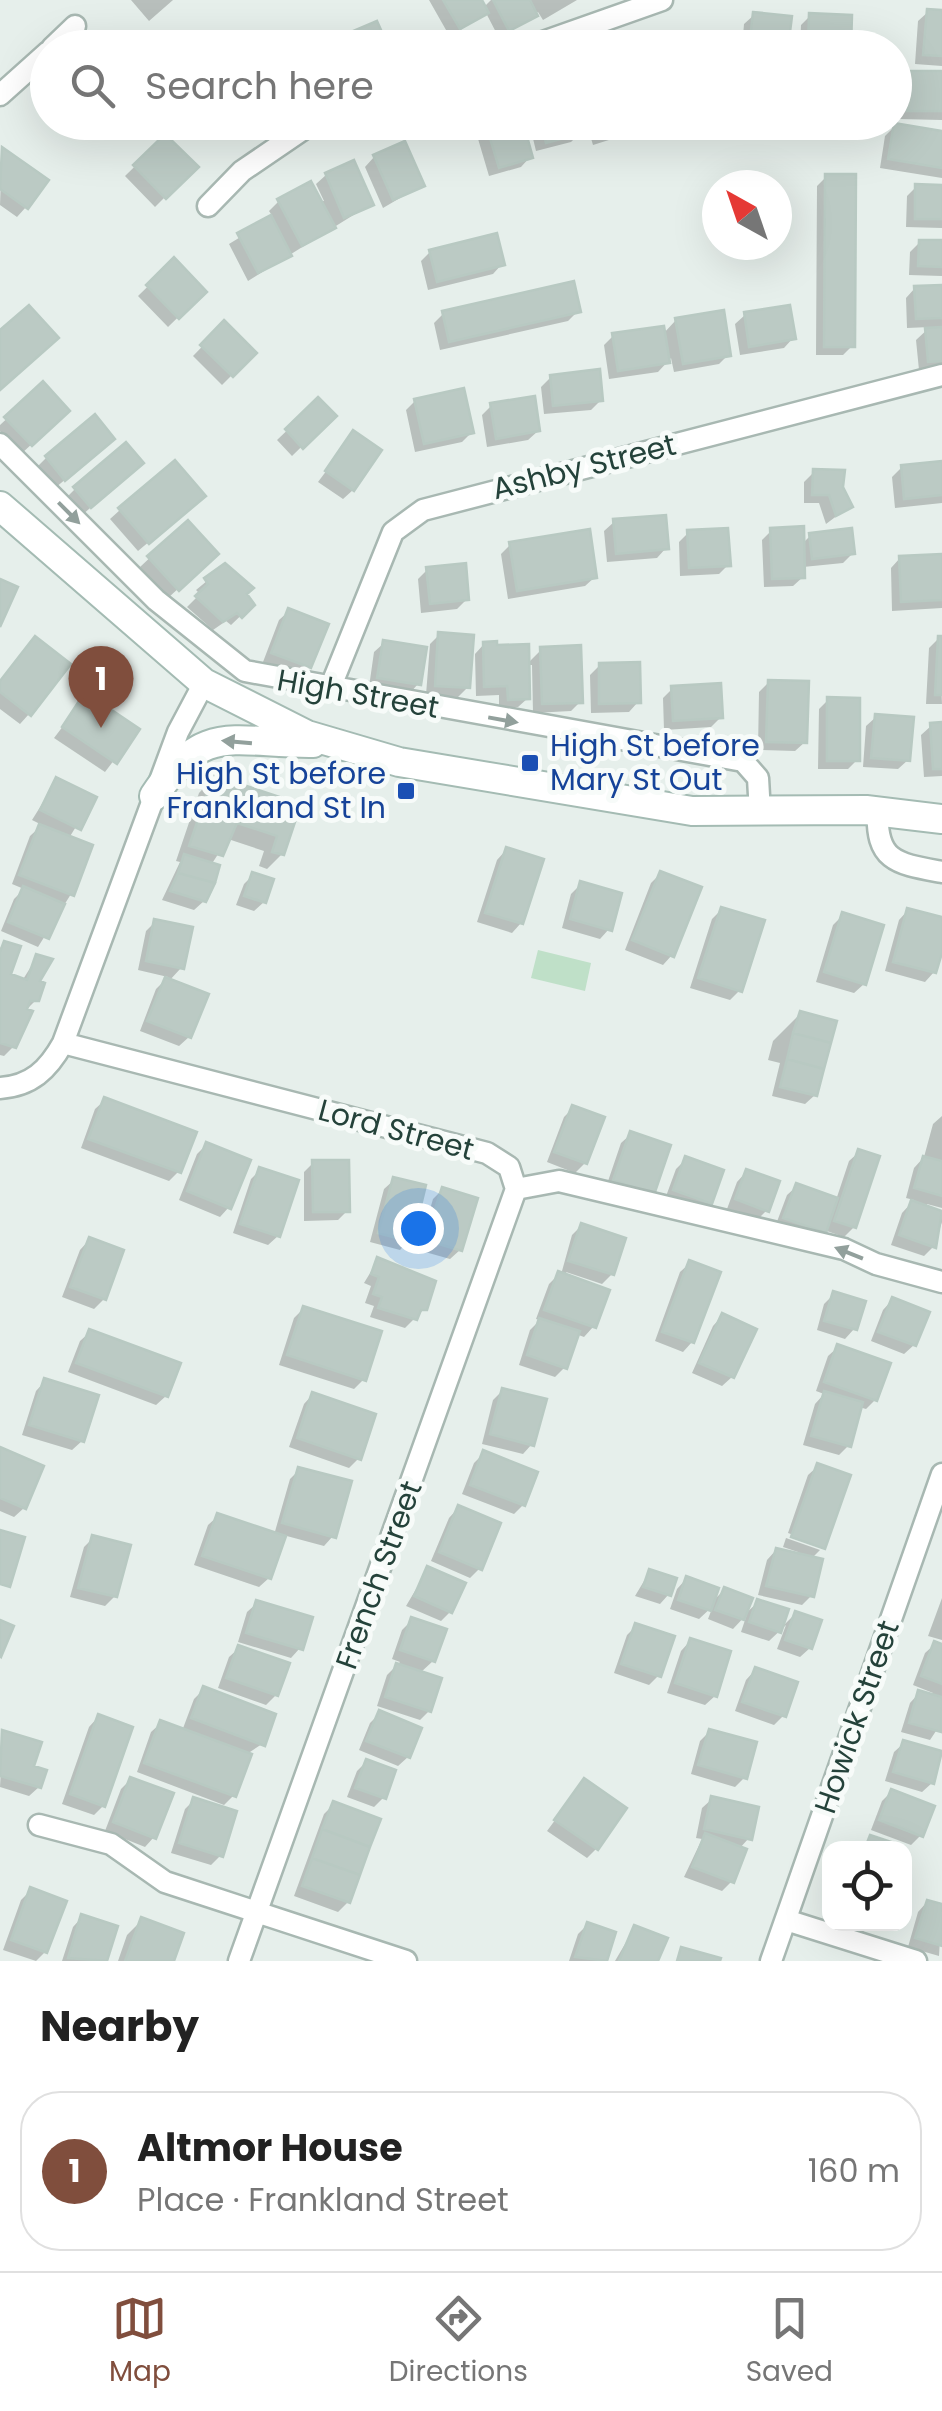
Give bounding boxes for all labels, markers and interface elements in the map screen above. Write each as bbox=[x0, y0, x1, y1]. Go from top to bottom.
search box bbox=[30, 30, 912, 140]
icon: search bbox=[65, 58, 120, 113]
text: Search here bbox=[145, 59, 374, 112]
north arrow bbox=[702, 170, 792, 260]
street label: Ashby Street bbox=[487, 423, 680, 510]
one-way arrow bbox=[57, 501, 81, 525]
pin: 1 bbox=[68, 646, 134, 728]
street label: High Street bbox=[274, 658, 442, 729]
one-way arrow bbox=[488, 713, 519, 728]
place label: High St before Mary St Out bbox=[550, 724, 760, 801]
one-way arrow bbox=[221, 733, 253, 749]
place label: High St before Frankland St In bbox=[166, 752, 386, 829]
marker: High St before Mary St Out bbox=[519, 752, 541, 774]
marker: High St before Frankland St In bbox=[395, 780, 417, 802]
street label: Lord Street bbox=[314, 1088, 479, 1171]
your location bbox=[393, 1203, 444, 1254]
one-way arrow bbox=[834, 1244, 864, 1260]
street label: French Street bbox=[325, 1475, 432, 1675]
street label: Howick Street bbox=[803, 1615, 910, 1819]
map controls bbox=[822, 1841, 912, 1931]
button: locate bbox=[822, 1841, 912, 1931]
text: Nearby bbox=[40, 1997, 199, 2056]
text: Altmor House bbox=[137, 2121, 403, 2174]
text: 1 bbox=[68, 2148, 81, 2193]
text: 160 m bbox=[808, 2148, 900, 2193]
text: Place · Frankland Street bbox=[137, 2177, 509, 2222]
tab: Map bbox=[109, 2291, 171, 2393]
tab: Directions bbox=[389, 2291, 528, 2393]
tab: Saved bbox=[746, 2291, 833, 2393]

